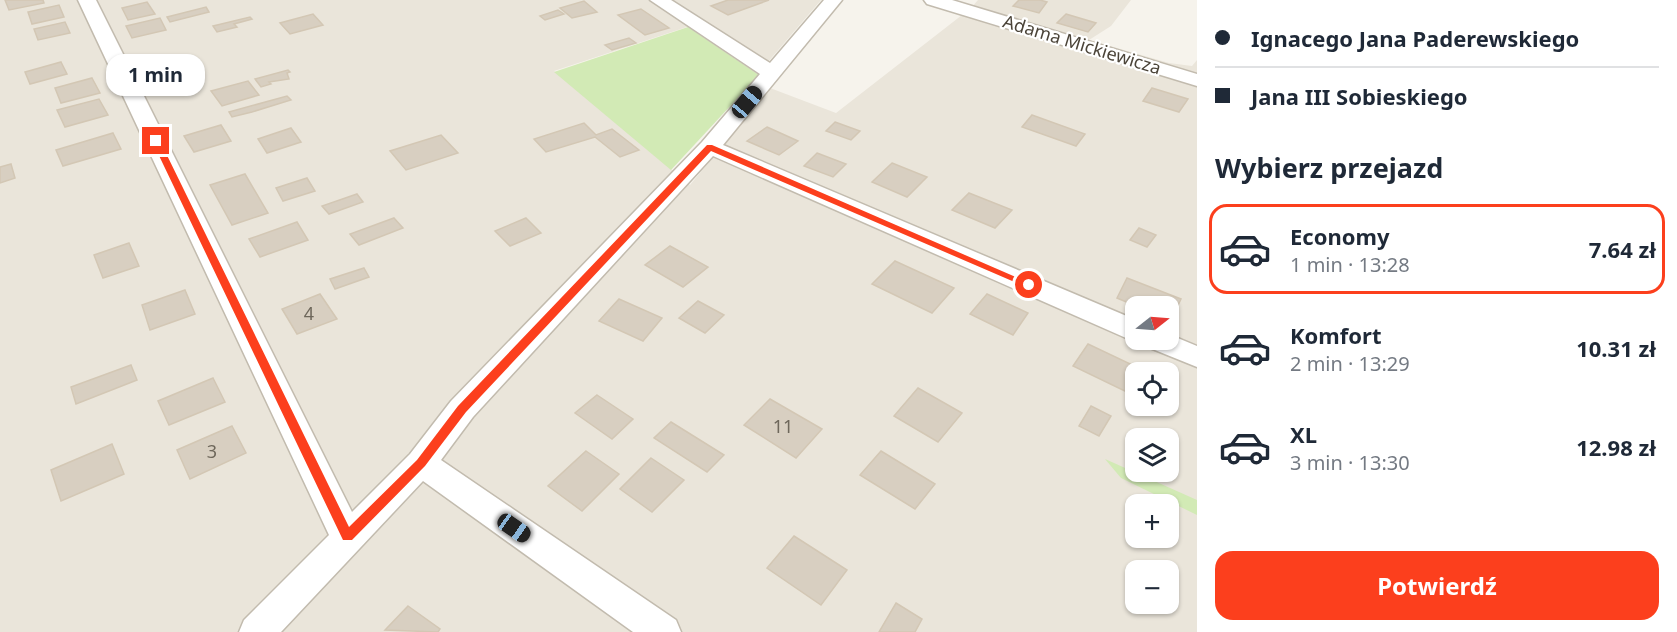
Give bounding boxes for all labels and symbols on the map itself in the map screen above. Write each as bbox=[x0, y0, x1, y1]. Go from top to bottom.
street label: Adama Mickiewicza bbox=[1000, 9, 1164, 79]
callout: 1 min bbox=[106, 54, 206, 96]
car bbox=[729, 82, 765, 122]
route end bbox=[142, 127, 169, 154]
route start bbox=[1015, 271, 1042, 298]
north arrow bbox=[1125, 296, 1179, 350]
house number: 4 bbox=[304, 301, 314, 325]
house number: 11 bbox=[773, 414, 793, 438]
house number: 3 bbox=[207, 439, 217, 463]
car bbox=[494, 510, 534, 546]

